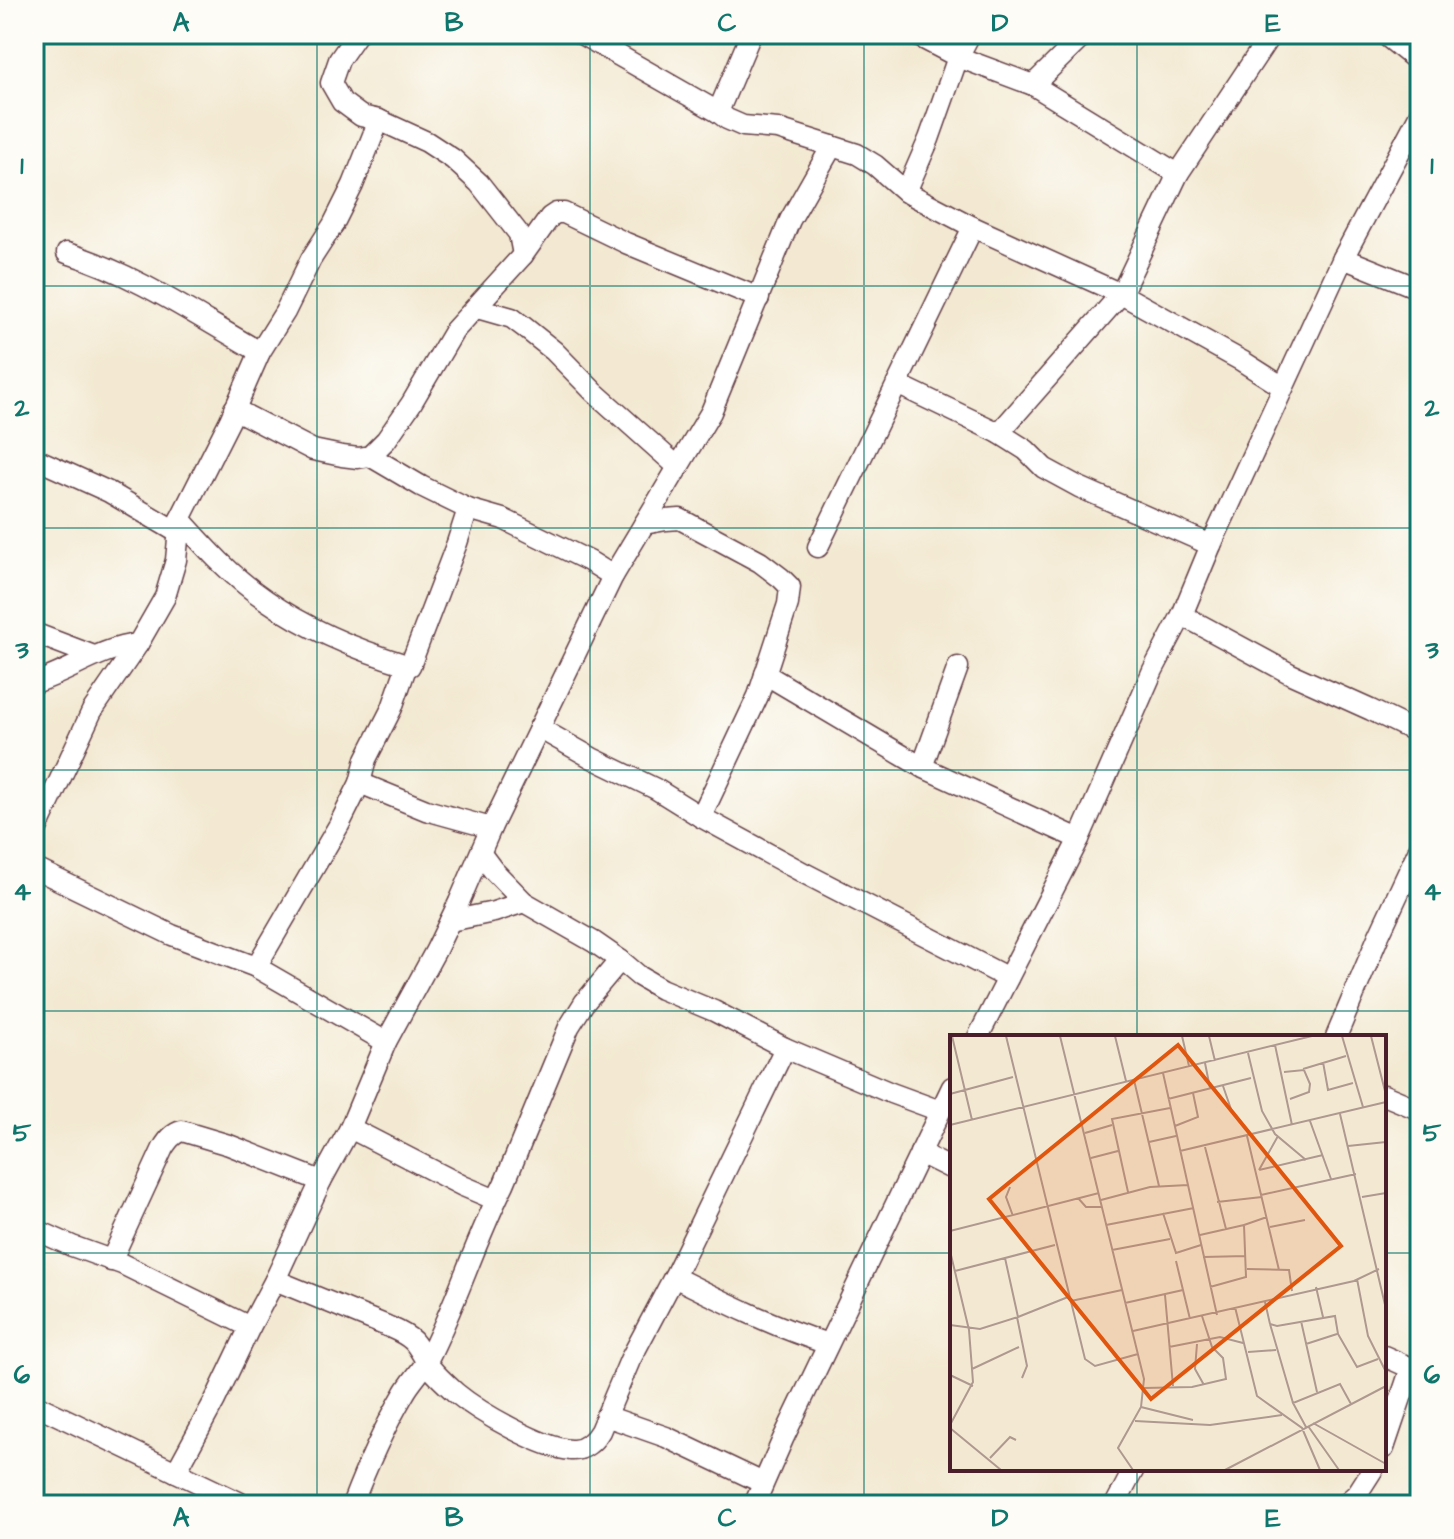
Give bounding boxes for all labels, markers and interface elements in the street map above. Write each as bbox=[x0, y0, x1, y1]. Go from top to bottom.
text: A bbox=[173, 5, 190, 41]
text: B bbox=[445, 5, 464, 41]
text: C bbox=[718, 5, 737, 41]
text: D bbox=[992, 5, 1009, 41]
text: E bbox=[1265, 5, 1281, 41]
text: 1 bbox=[20, 148, 24, 184]
text: 1 bbox=[1430, 148, 1434, 184]
text: 2 bbox=[14, 390, 30, 426]
text: 2 bbox=[1424, 390, 1440, 426]
text: 3 bbox=[14, 632, 29, 668]
text: 3 bbox=[1424, 632, 1439, 668]
text: 4 bbox=[13, 874, 31, 910]
text: 4 bbox=[1423, 874, 1441, 910]
inset map bbox=[950, 1035, 1386, 1471]
text: 5 bbox=[13, 1115, 32, 1151]
text: 5 bbox=[1423, 1115, 1442, 1151]
text: 6 bbox=[14, 1357, 31, 1393]
text: 6 bbox=[1424, 1357, 1441, 1393]
text: A bbox=[173, 1500, 190, 1536]
text: B bbox=[445, 1500, 464, 1536]
text: C bbox=[718, 1500, 737, 1536]
text: D bbox=[992, 1500, 1009, 1536]
text: E bbox=[1265, 1500, 1281, 1536]

